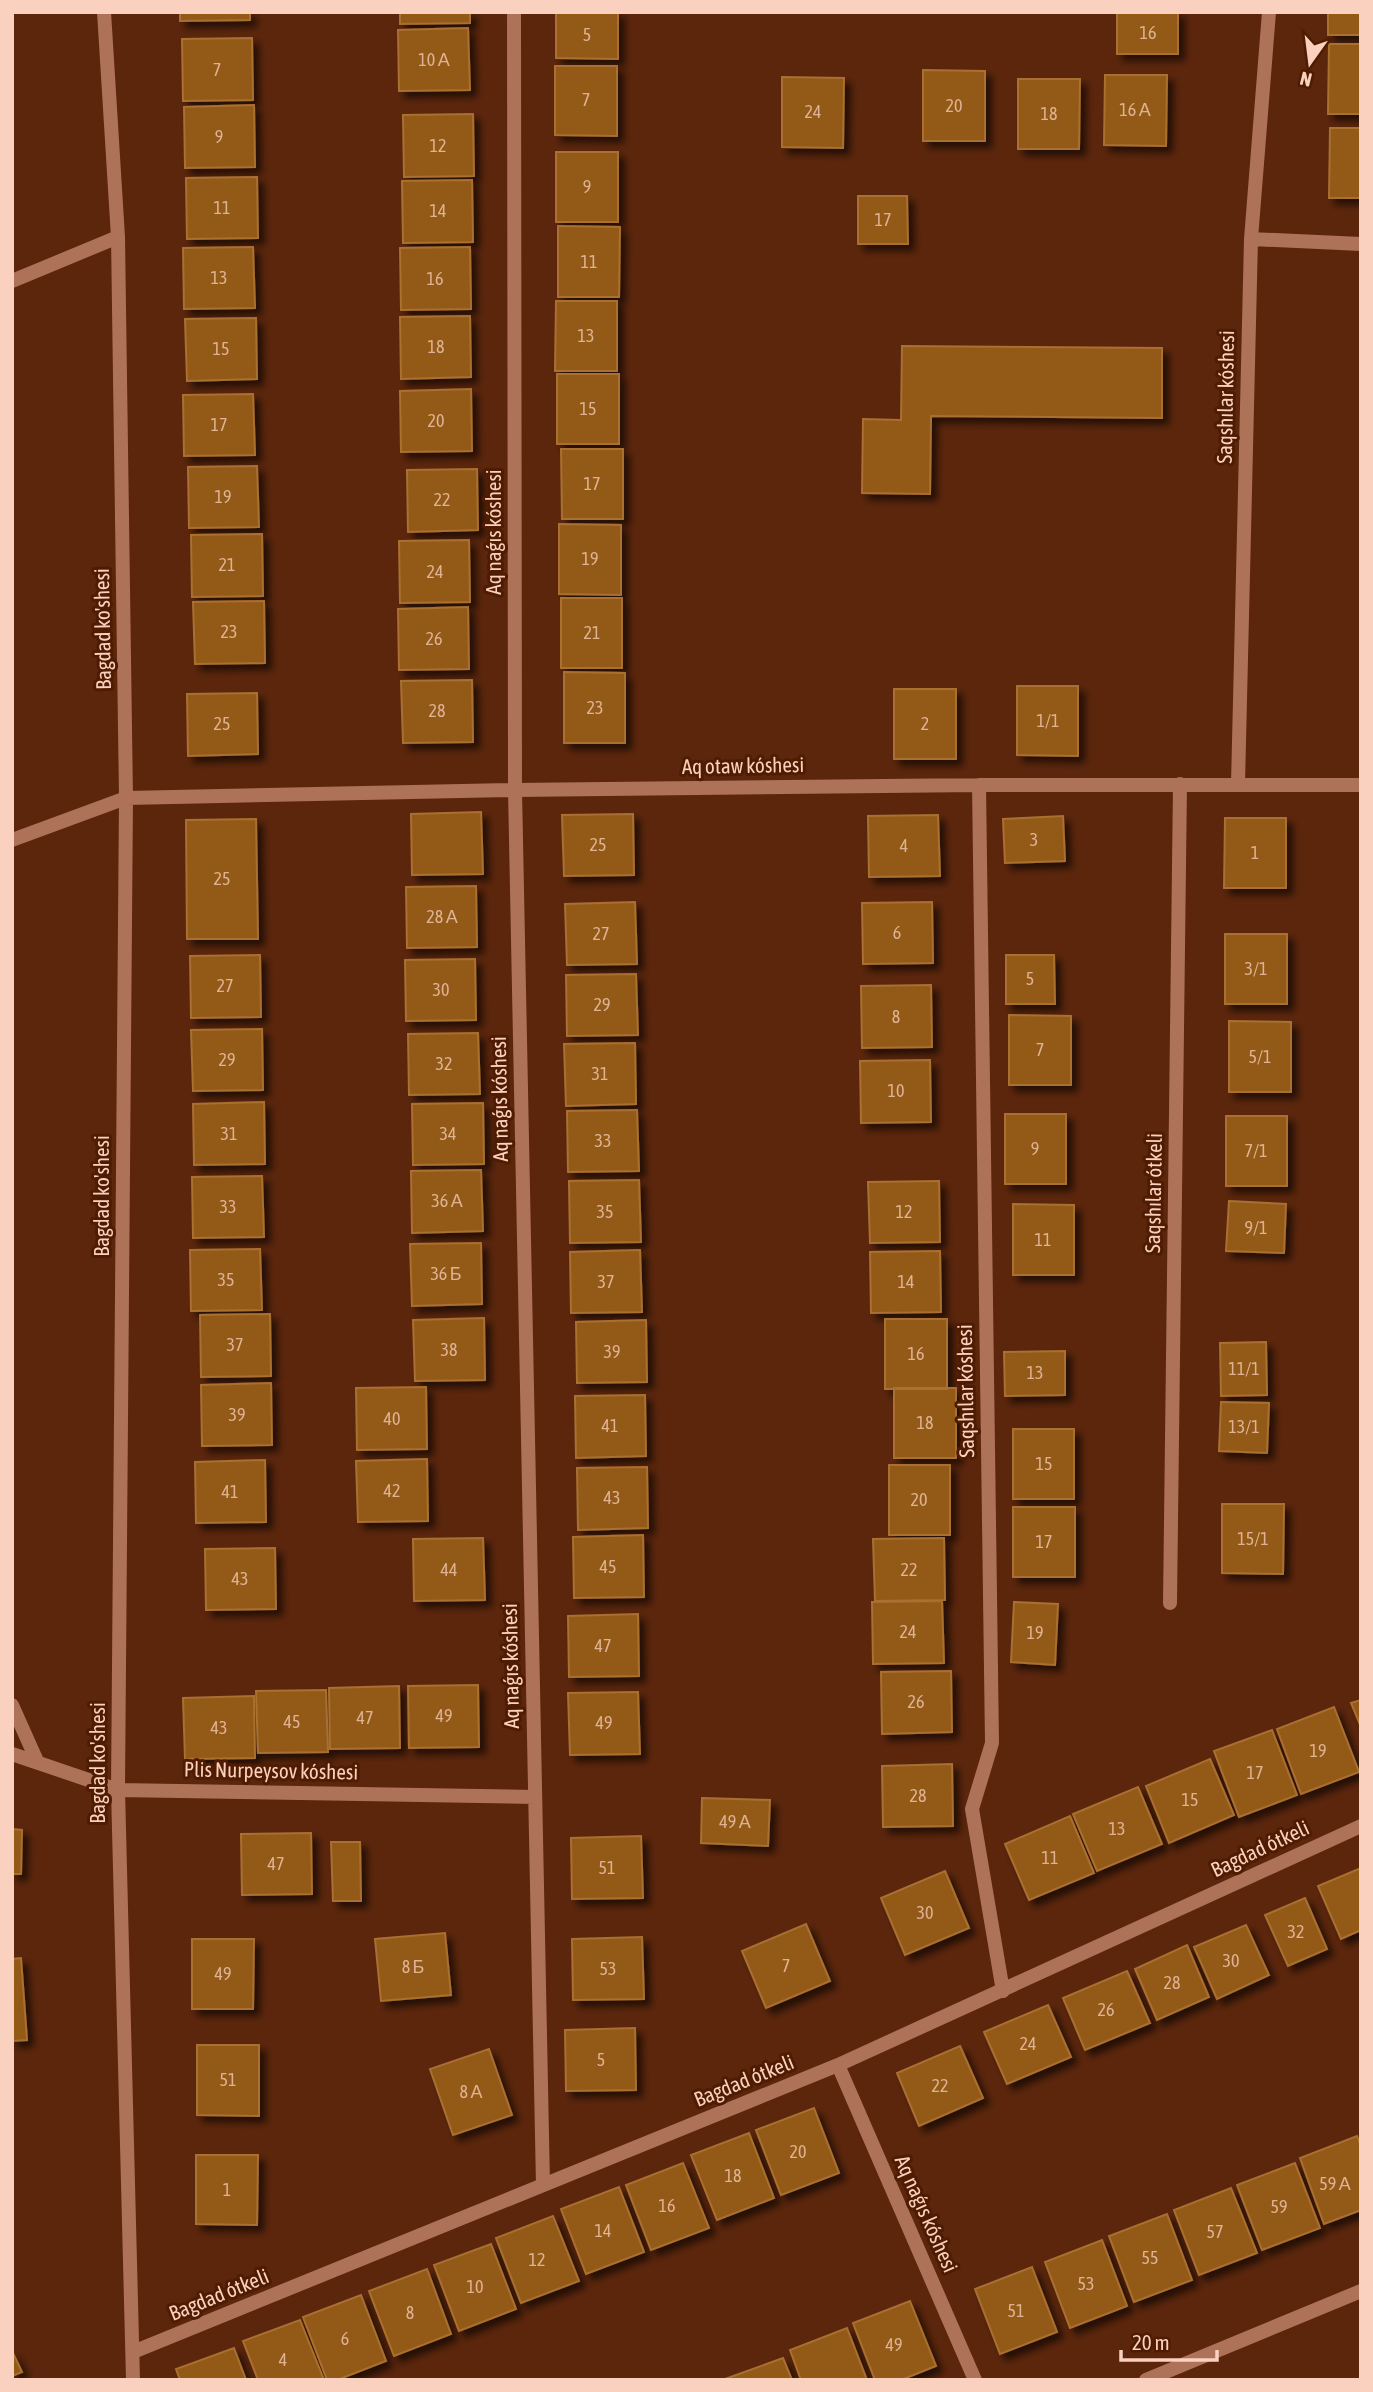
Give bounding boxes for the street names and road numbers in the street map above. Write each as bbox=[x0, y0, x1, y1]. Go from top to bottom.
street label: Saqshılar kóshesi bbox=[1212, 330, 1238, 464]
street label: Aq naǵıs kóshesi bbox=[481, 469, 505, 595]
street label: Bagdad ko'shesi bbox=[89, 568, 115, 690]
street label: Aq otaw kóshesi bbox=[682, 752, 804, 778]
street label: Aq naǵıs kóshesi bbox=[486, 1036, 512, 1162]
street label: Saqshılar ótkeli bbox=[1140, 1133, 1166, 1253]
street label: Bagdad ko'shesi bbox=[89, 1135, 113, 1257]
street label: Saqshılar kóshesi bbox=[952, 1324, 978, 1458]
street label: Aq naǵıs kóshesi bbox=[497, 1603, 523, 1729]
street label: Bagdad ko'shesi bbox=[85, 1702, 109, 1824]
street label: Plis Nurpeysov kóshesi bbox=[184, 1756, 358, 1784]
street label: Bagdad ótkeli bbox=[1207, 1815, 1312, 1881]
street label: Bagdad ótkeli bbox=[690, 2049, 797, 2111]
street label: Aq naǵıs kóshesi bbox=[890, 2151, 963, 2276]
street label: Bagdad ótkeli bbox=[165, 2263, 272, 2325]

